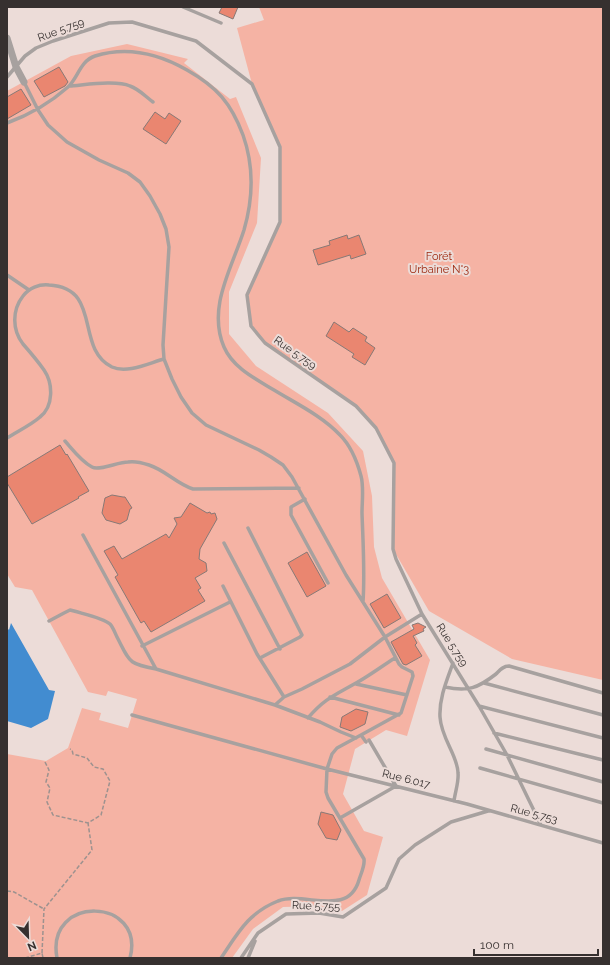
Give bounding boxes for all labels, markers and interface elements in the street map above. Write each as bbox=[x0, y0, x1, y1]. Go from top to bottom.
street label: Rue 5.759 bbox=[36, 16, 86, 44]
park label: Forêt Urbaine N°3 bbox=[409, 250, 469, 276]
street label: Rue 5.759 bbox=[271, 334, 319, 372]
street label: Rue 5.759 bbox=[434, 621, 470, 669]
street label: Rue 6.017 bbox=[381, 767, 431, 791]
street label: Rue 5.753 bbox=[509, 801, 559, 827]
street label: Rue 5.755 bbox=[292, 899, 340, 913]
north arrow bbox=[8, 917, 48, 957]
scale bar bbox=[474, 931, 598, 957]
text: N bbox=[25, 938, 38, 953]
text: 100 m bbox=[480, 938, 514, 952]

